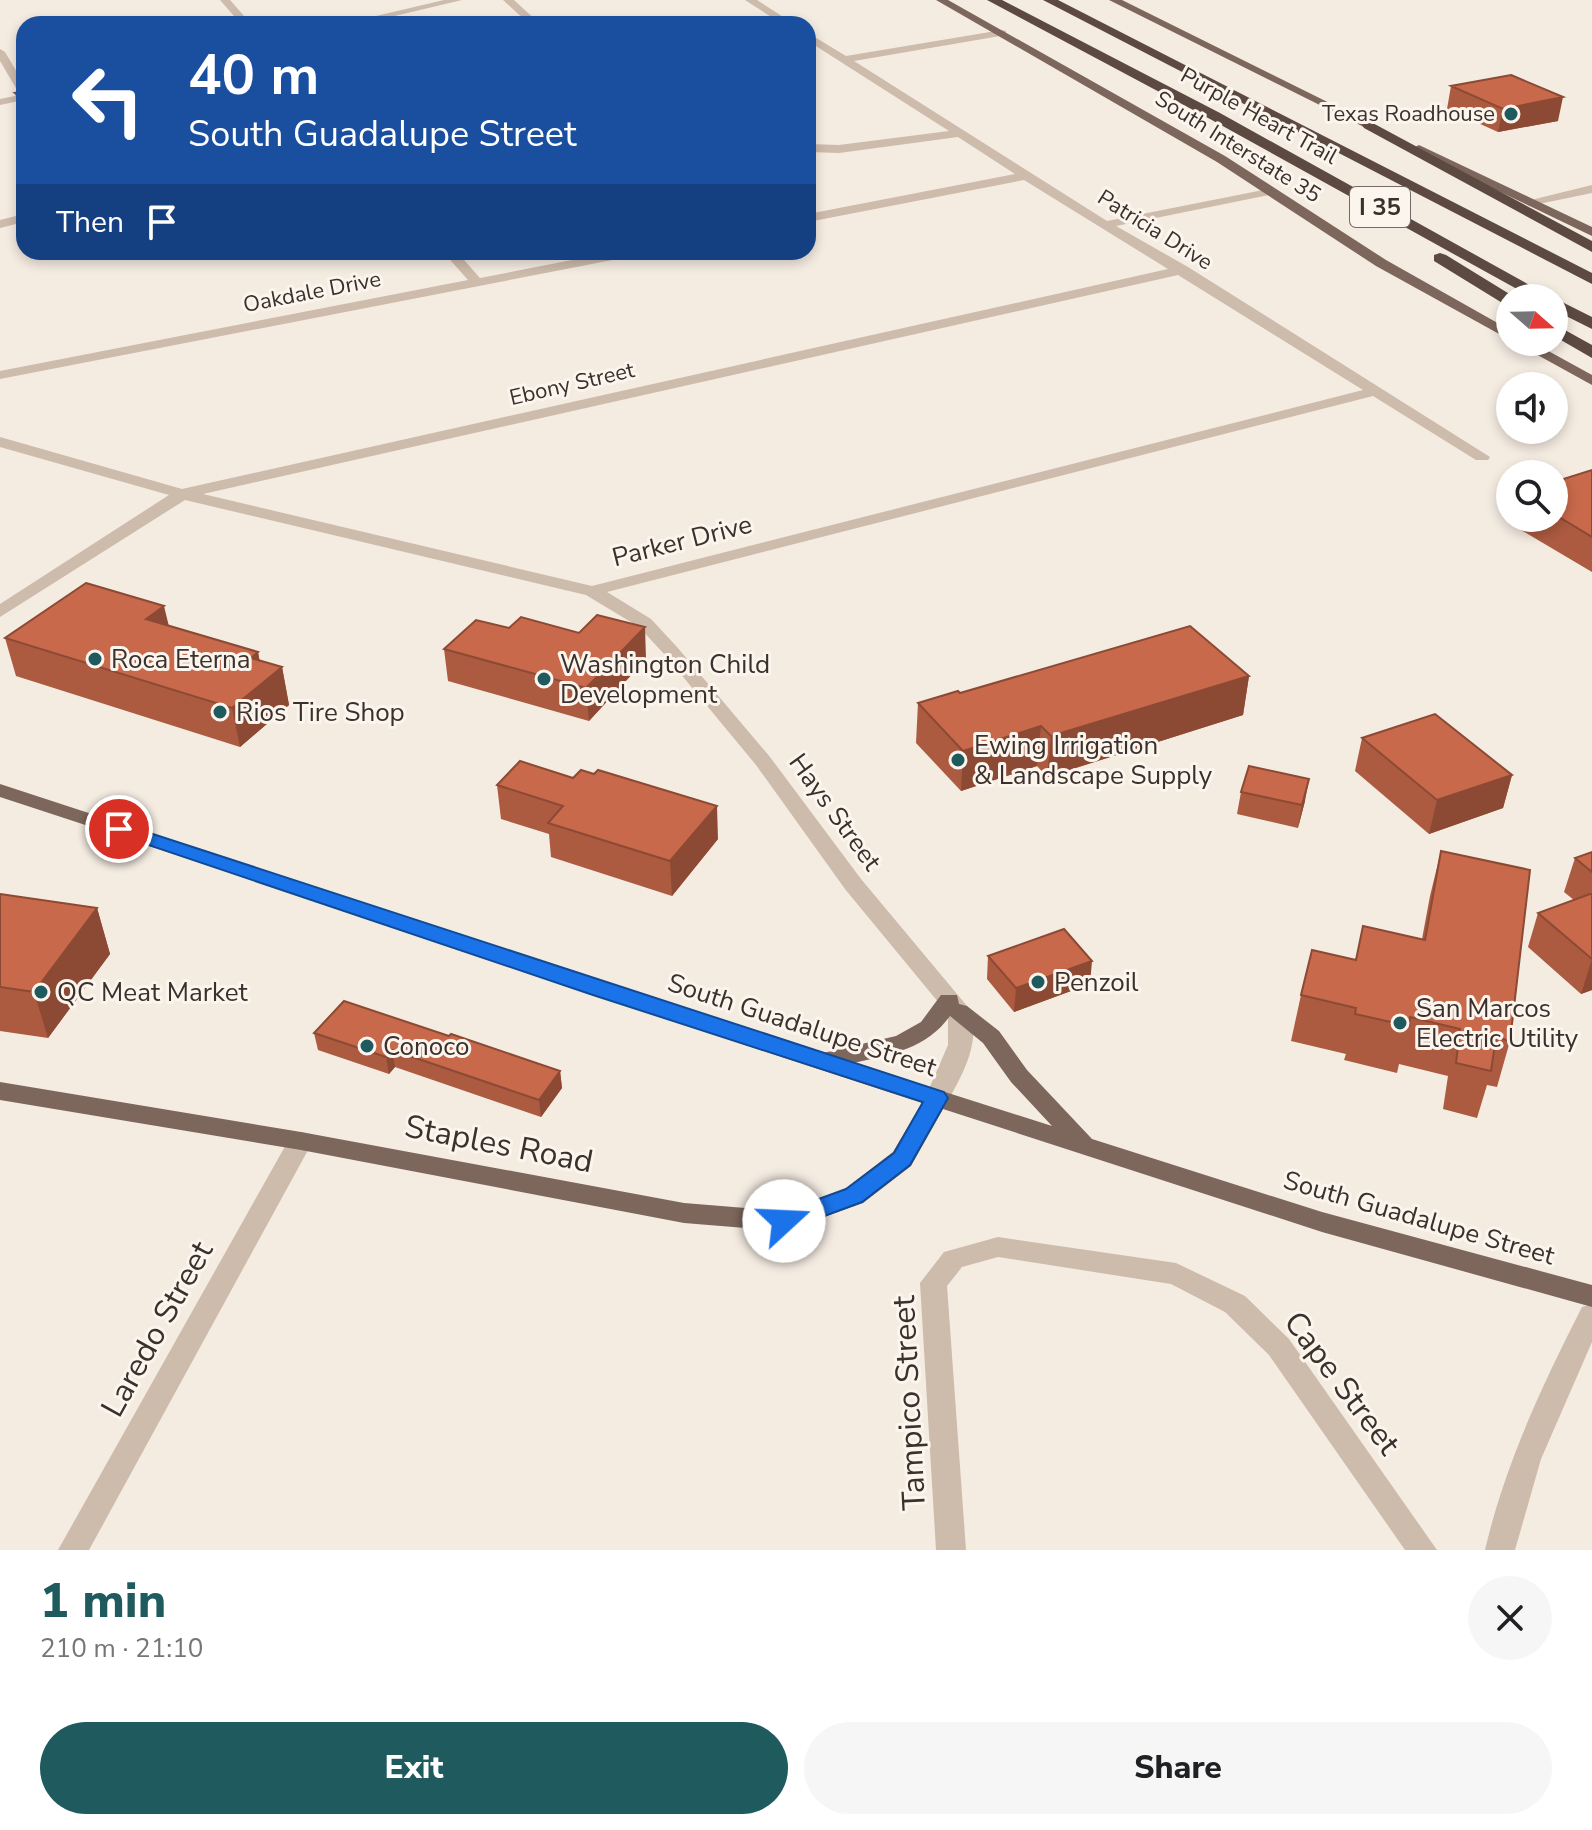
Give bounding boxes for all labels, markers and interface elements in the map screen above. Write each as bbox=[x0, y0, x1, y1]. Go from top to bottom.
text: 40 m bbox=[188, 37, 319, 114]
icon: left bbox=[56, 48, 160, 152]
street label: Purple Heart Trail bbox=[1175, 60, 1343, 172]
street label: South Interstate 35 bbox=[1149, 84, 1327, 210]
place label: Texas Roadhouse bbox=[1322, 99, 1495, 129]
marker: Texas Roadhouse bbox=[1502, 105, 1520, 123]
text: South Guadalupe Street bbox=[188, 110, 577, 159]
street label: Patricia Drive bbox=[1092, 183, 1218, 277]
road number: I 35 bbox=[1350, 187, 1410, 227]
icon: arrive bbox=[140, 200, 184, 244]
text: Then bbox=[56, 202, 124, 243]
street label: Oakdale Drive bbox=[241, 264, 383, 320]
north arrow bbox=[1496, 284, 1568, 356]
map controls bbox=[1496, 284, 1568, 532]
street label: Ebony Street bbox=[507, 355, 638, 413]
button: sound bbox=[1496, 372, 1568, 444]
button: search bbox=[1496, 460, 1568, 532]
street label: Parker Drive bbox=[608, 507, 756, 575]
place label: Roca Eterna bbox=[111, 642, 251, 677]
place label: Washington Child Development bbox=[560, 647, 770, 712]
marker: Roca Eterna bbox=[86, 650, 104, 668]
marker: Washington Child Development bbox=[535, 670, 553, 688]
place label: Rios Tire Shop bbox=[236, 695, 405, 730]
marker: Rios Tire Shop bbox=[211, 703, 229, 721]
place label: Ewing Irrigation & Landscape Supply bbox=[974, 728, 1213, 793]
street label: Hays Street bbox=[781, 746, 890, 878]
marker: Ewing Irrigation & Landscape Supply bbox=[949, 751, 967, 769]
pin bbox=[85, 795, 153, 863]
icon: arrive bbox=[97, 807, 141, 851]
street label: South Guadalupe Street bbox=[663, 965, 942, 1085]
place label: Penzoil bbox=[1054, 965, 1139, 1000]
marker: Penzoil bbox=[1029, 973, 1047, 991]
place label: QC Meat Market bbox=[57, 975, 249, 1010]
marker: QC Meat Market bbox=[32, 983, 50, 1001]
place label: San Marcos Electric Utility bbox=[1416, 991, 1579, 1056]
marker: San Marcos Electric Utility bbox=[1391, 1014, 1409, 1032]
place label: Conoco bbox=[383, 1029, 470, 1064]
marker: Conoco bbox=[358, 1037, 376, 1055]
street label: Staples Road bbox=[401, 1105, 597, 1183]
street label: South Guadalupe Street bbox=[1279, 1162, 1560, 1274]
position arrow bbox=[742, 1179, 826, 1263]
street label: Laredo Street bbox=[91, 1233, 223, 1425]
street label: Tampico Street bbox=[882, 1294, 936, 1512]
street label: Cape Street bbox=[1274, 1303, 1411, 1464]
text: 1 min bbox=[40, 1568, 166, 1634]
button: close bbox=[1468, 1576, 1552, 1660]
text: 210 m · 21:10 bbox=[40, 1631, 203, 1666]
button: Exit bbox=[40, 1722, 788, 1814]
button: Share bbox=[804, 1722, 1552, 1814]

